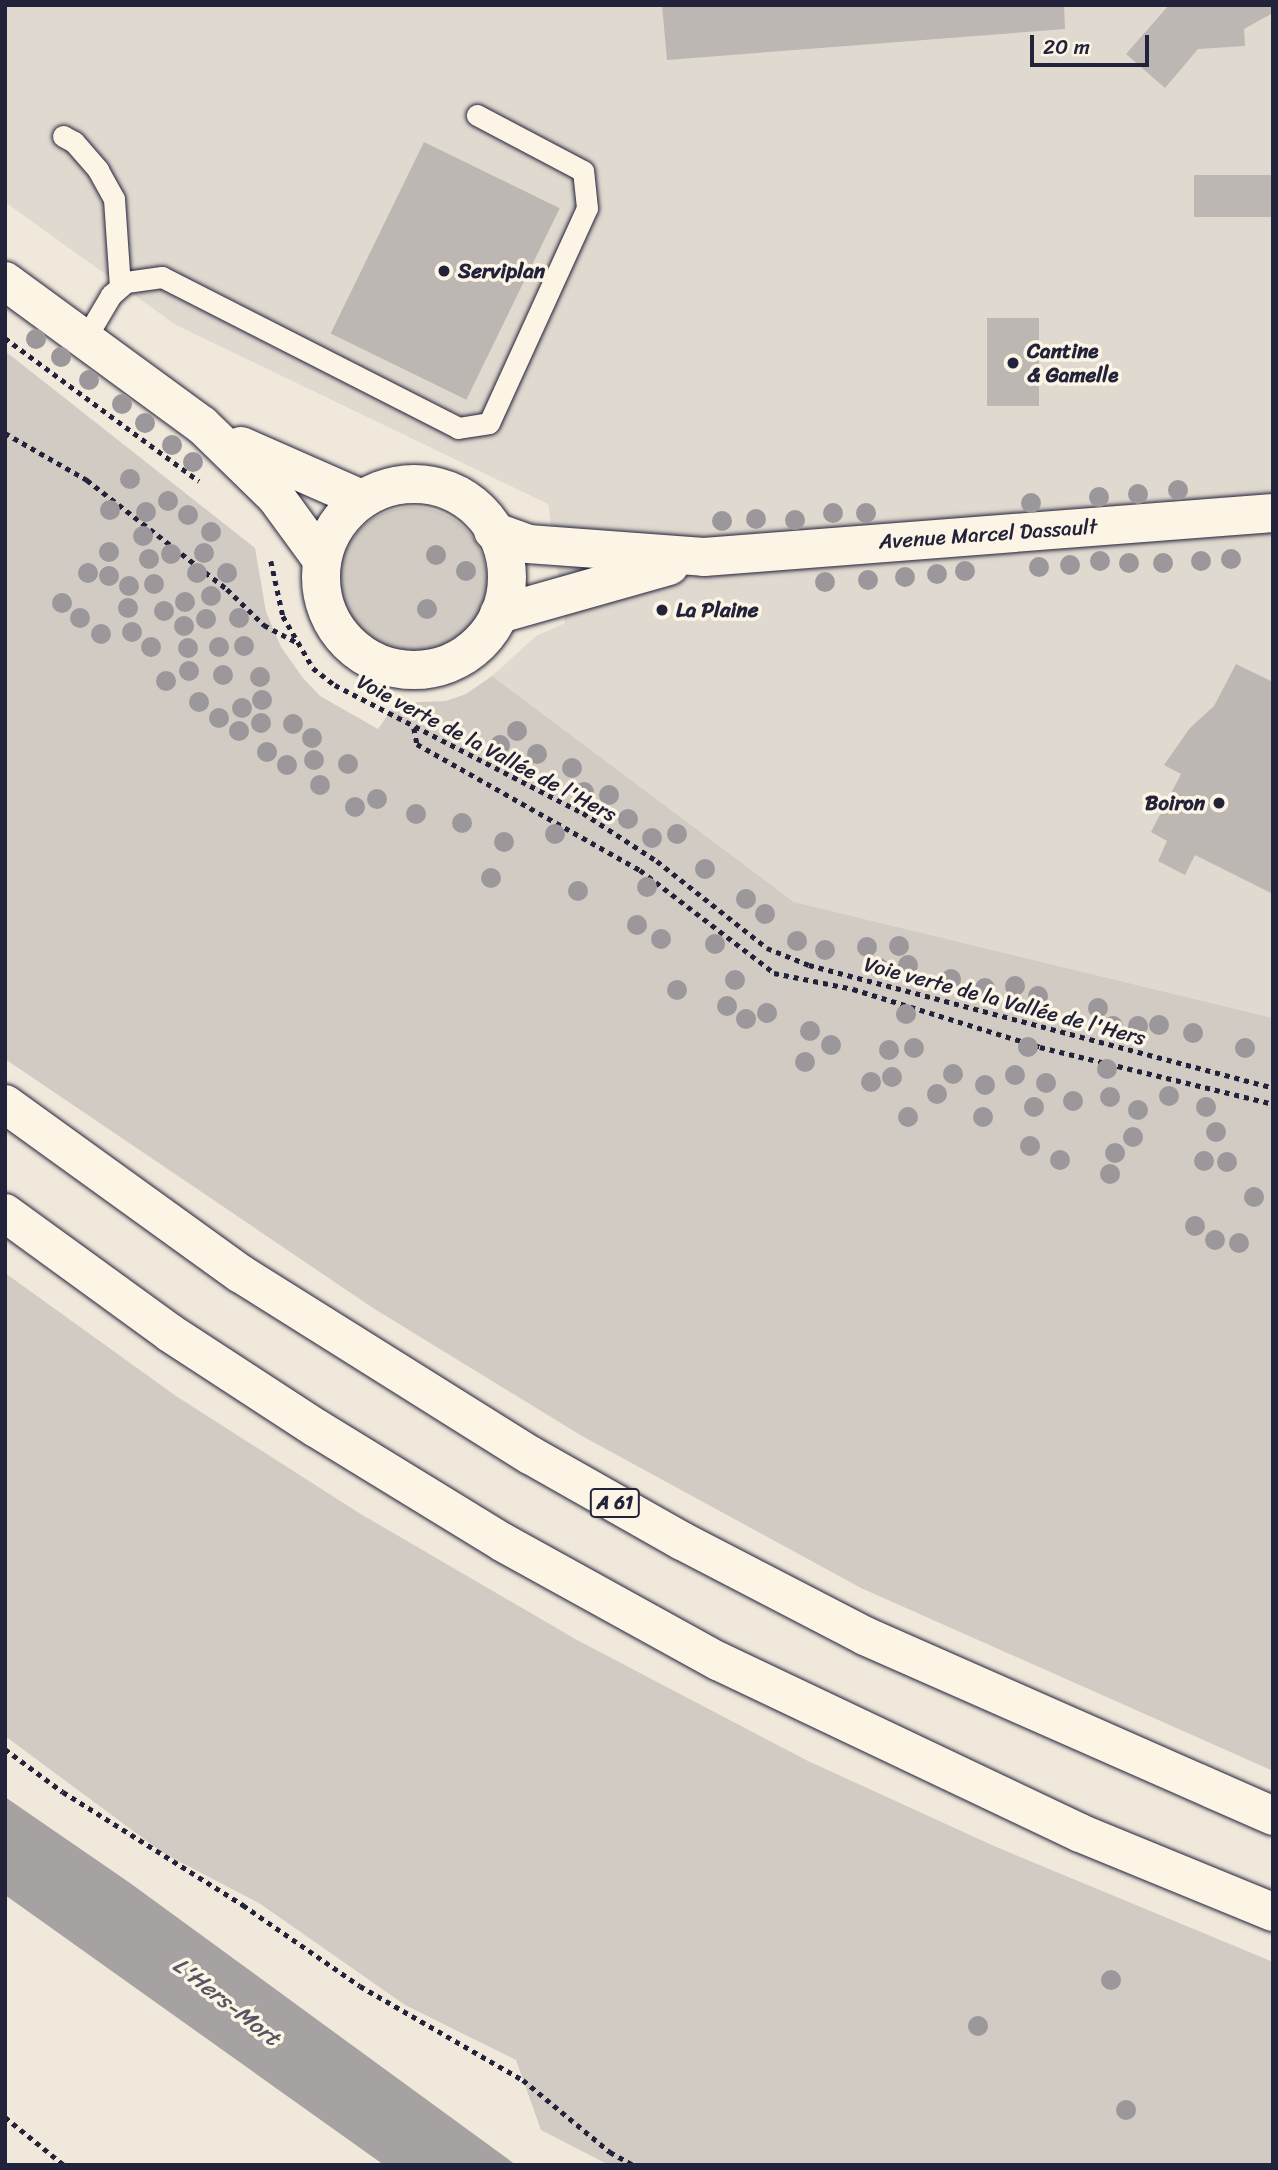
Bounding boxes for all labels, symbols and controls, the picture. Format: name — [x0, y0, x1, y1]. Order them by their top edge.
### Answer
scale bar — [1033, 21, 1152, 65]
text: 20 m — [1043, 28, 1090, 66]
place label: Serviplan — [458, 258, 545, 284]
marker: Serviplan — [436, 263, 452, 279]
place label: Cantine & Gamelle — [1027, 338, 1118, 388]
marker: Cantine & Gamelle — [1005, 355, 1021, 371]
street label: Avenue Marcel Dassault — [877, 514, 1099, 554]
place label: La Plaine — [676, 597, 758, 623]
marker: La Plaine — [654, 602, 670, 618]
street label: Voie verte de la Vallée de l'Hers — [353, 669, 621, 827]
place label: Boiron — [1145, 790, 1205, 816]
marker: Boiron — [1211, 795, 1227, 811]
street label: Voie verte de la Vallée de l'Hers — [861, 951, 1149, 1051]
road number: A 61 — [589, 1488, 641, 1518]
water label: L'Hers-Mort — [167, 1952, 285, 2052]

